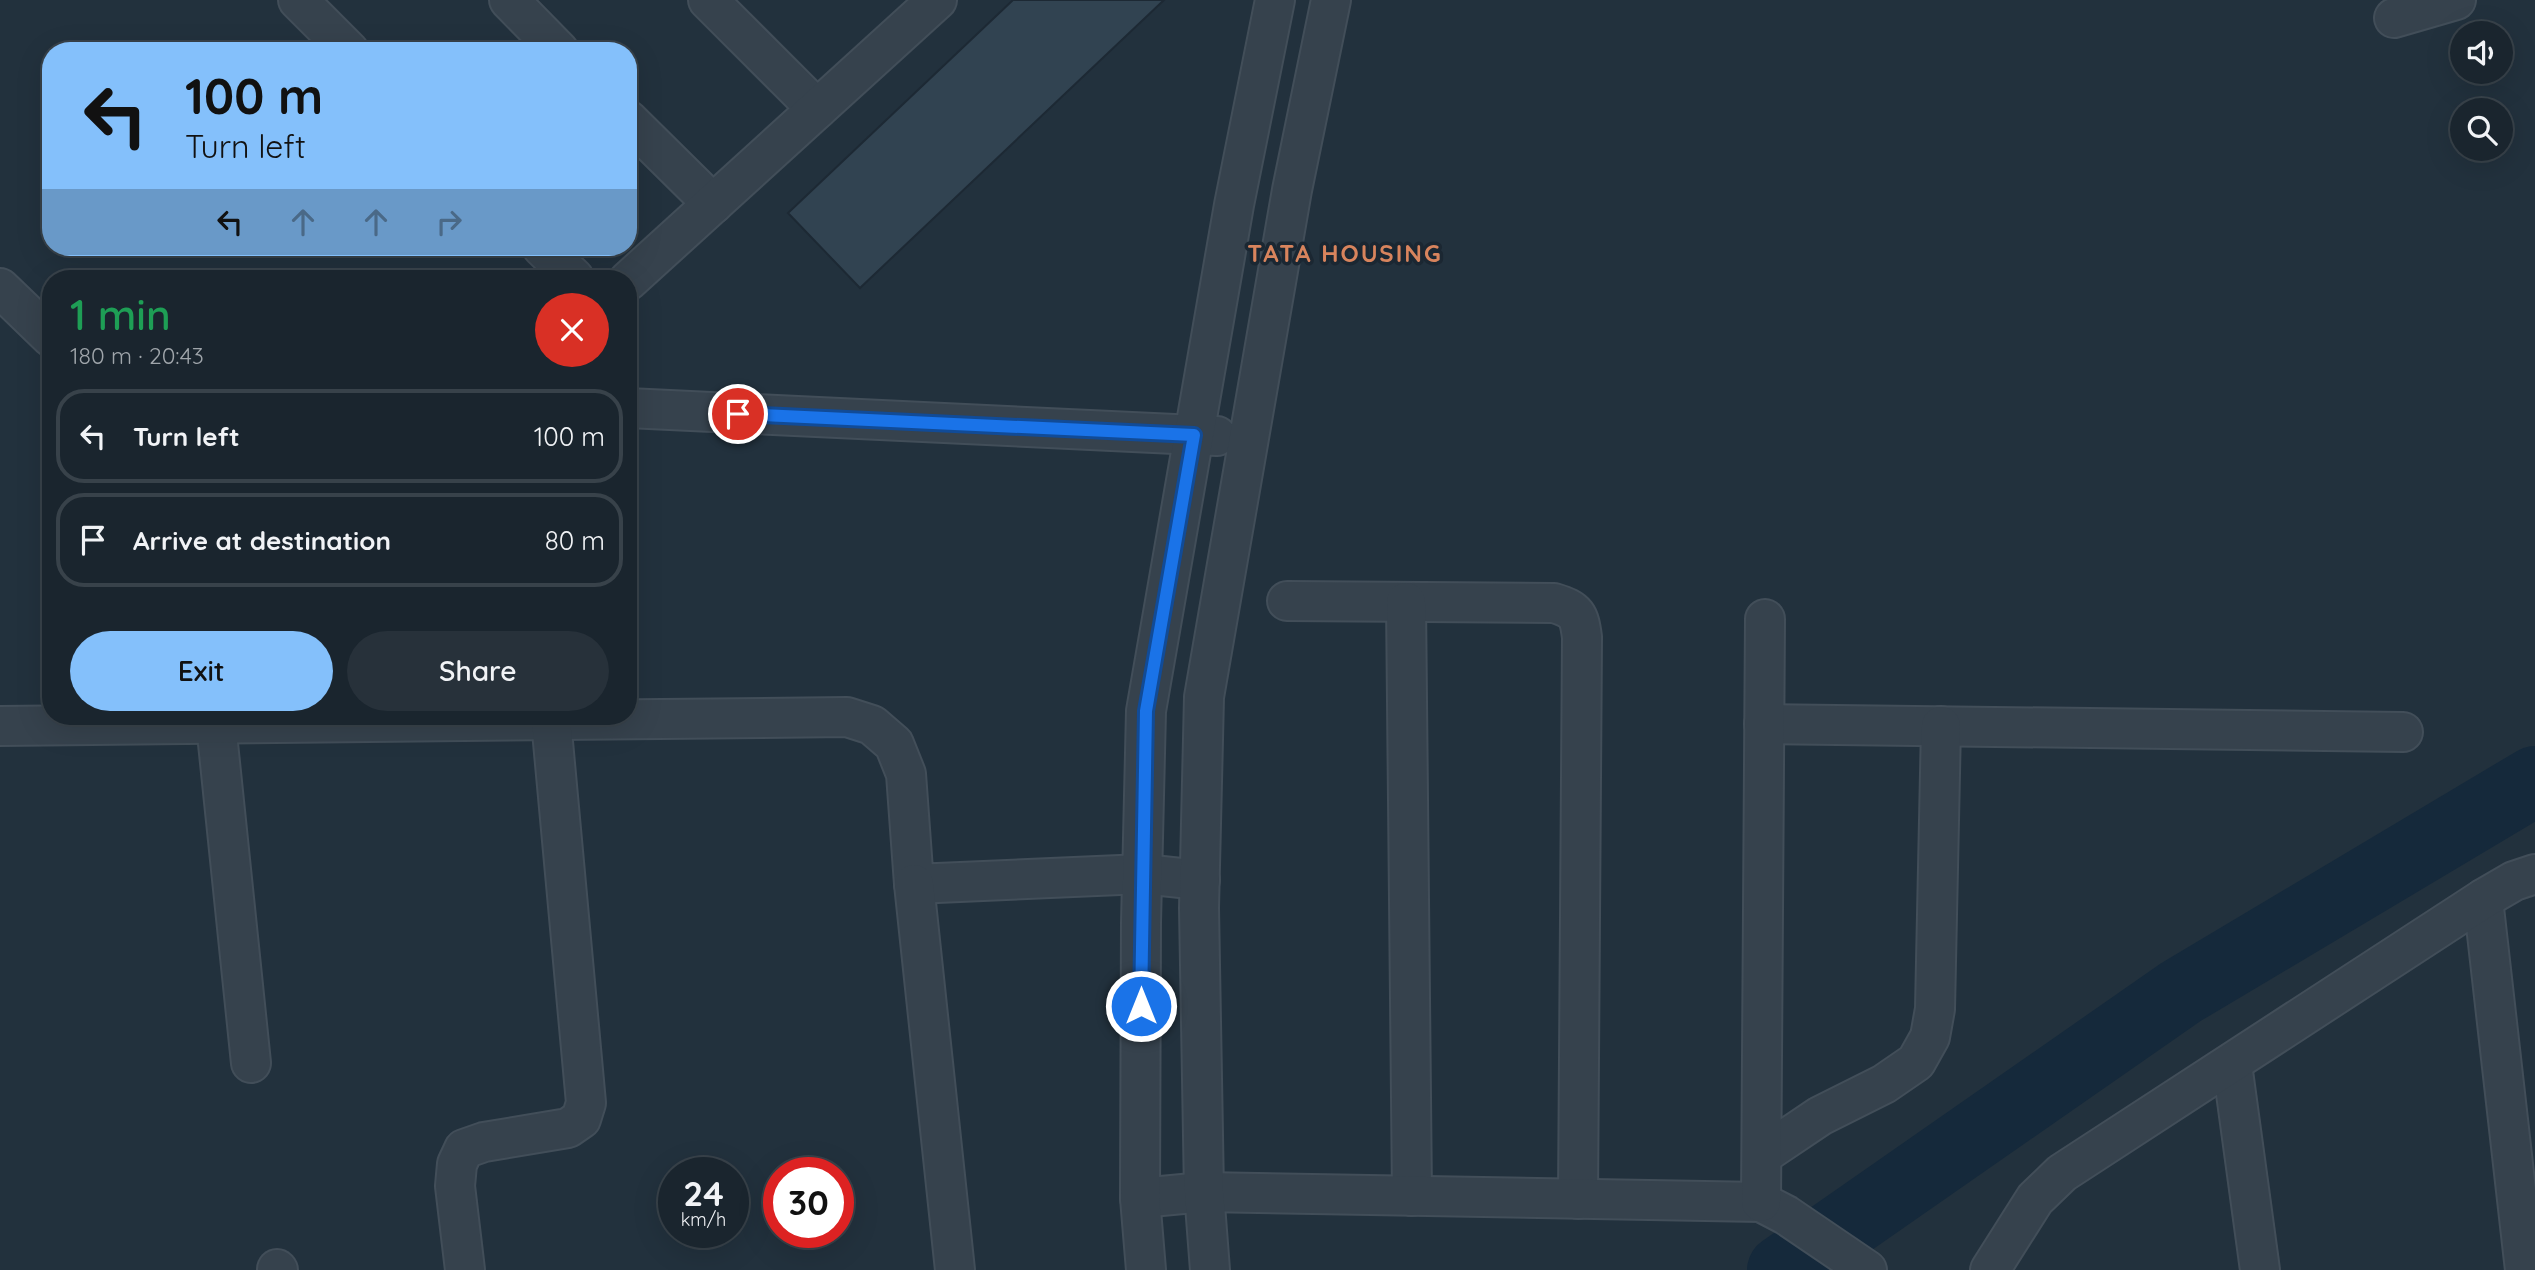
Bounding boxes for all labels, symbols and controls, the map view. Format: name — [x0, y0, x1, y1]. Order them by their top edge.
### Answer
map controls — [2450, 21, 2513, 161]
button: sound — [2450, 21, 2513, 84]
text: 100 m — [185, 65, 323, 126]
icon: left — [70, 70, 161, 161]
button: search — [2450, 98, 2513, 161]
text: Turn left — [185, 126, 306, 166]
icon: left — [211, 203, 249, 241]
icon: ahead — [284, 203, 322, 241]
icon: ahead — [357, 203, 395, 241]
icon: right — [430, 203, 468, 241]
district label: TATA HOUSING — [1247, 238, 1443, 268]
text: 1 min — [70, 288, 171, 341]
button: close — [535, 293, 609, 367]
text: 180 m · 20:43 — [70, 341, 204, 370]
pin — [708, 384, 768, 444]
icon: arrive — [719, 395, 757, 433]
icon: left — [74, 417, 112, 455]
text: Turn left — [133, 420, 240, 453]
text: 100 m — [534, 420, 605, 453]
icon: arrive — [74, 521, 112, 559]
text: Arrive at destination — [133, 524, 391, 557]
text: 80 m — [545, 524, 605, 557]
button: Exit — [70, 631, 333, 711]
button: Share — [347, 631, 609, 711]
position arrow — [1104, 969, 1178, 1043]
speed limit sign: 30 — [763, 1157, 854, 1248]
text: 24 — [683, 1171, 724, 1215]
text: km/h — [681, 1208, 726, 1231]

